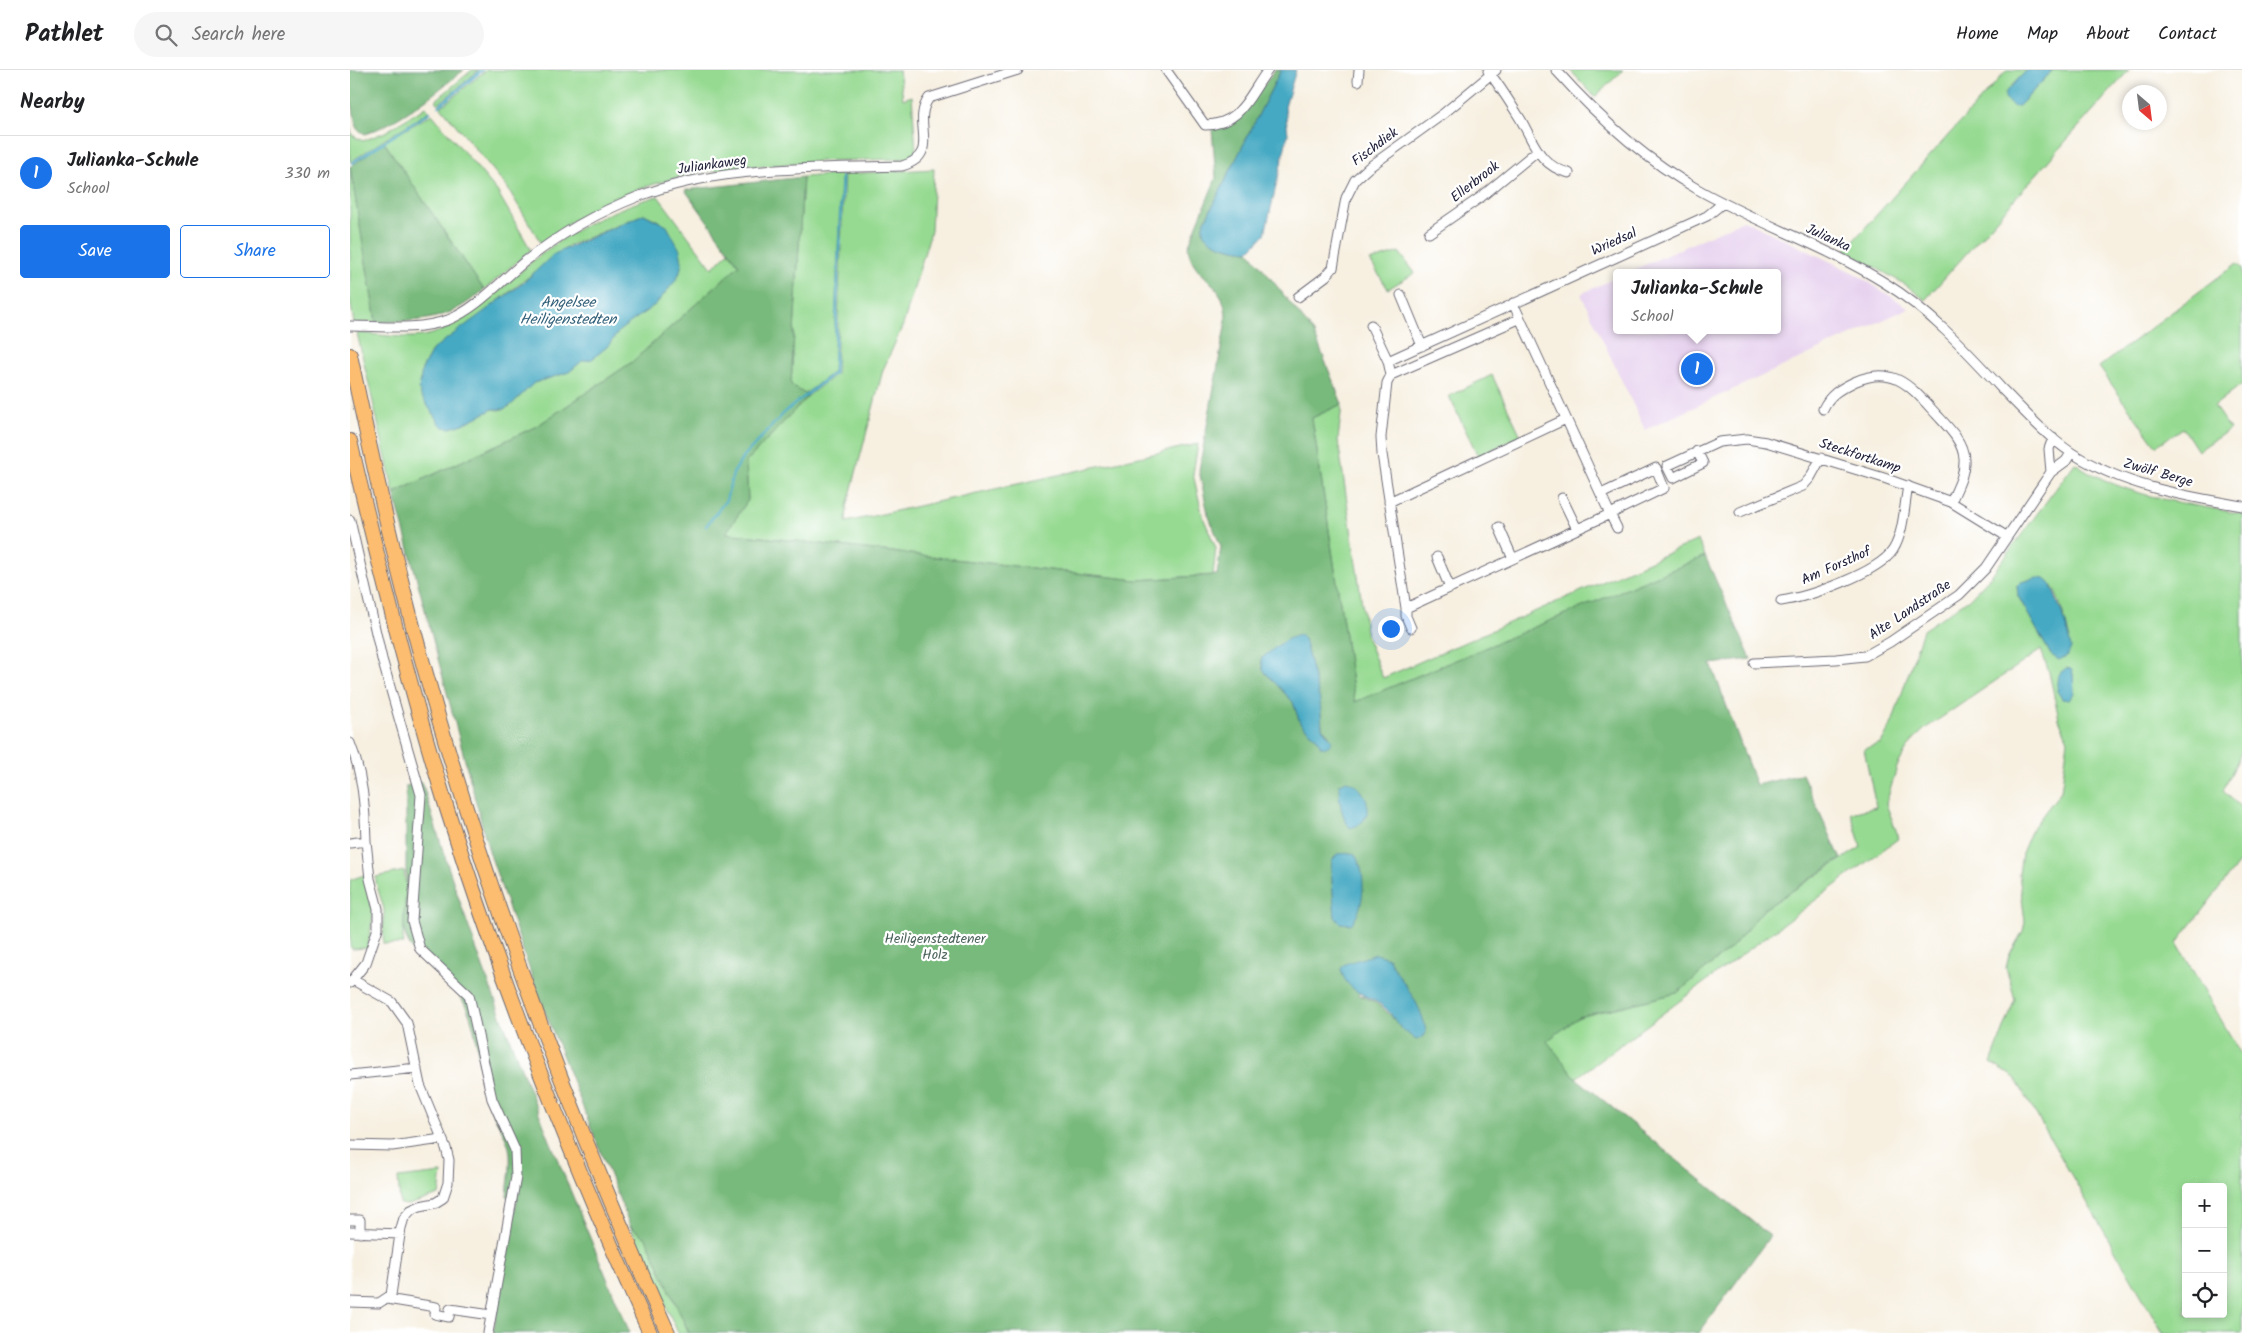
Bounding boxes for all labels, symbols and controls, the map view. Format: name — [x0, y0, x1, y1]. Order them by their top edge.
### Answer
search box — [134, 12, 484, 57]
text: Pathlet — [25, 15, 104, 54]
text: Search here — [192, 20, 285, 50]
text: Home — [1956, 20, 1999, 49]
text: Map — [2027, 20, 2058, 49]
text: About — [2086, 20, 2130, 49]
text: Contact — [2158, 20, 2217, 49]
icon: search — [152, 21, 180, 49]
north arrow — [2122, 85, 2167, 130]
text: Nearby — [20, 86, 85, 119]
street label: Fischdiek — [1347, 122, 1403, 172]
text: Julianka-Schule — [67, 146, 199, 176]
street label: Juliankaweg — [676, 149, 748, 181]
street label: Ellerbrook — [1446, 155, 1505, 208]
text: 1 — [34, 161, 38, 186]
text: 330 m — [285, 161, 330, 186]
text: School — [67, 176, 110, 201]
street label: Julianka — [1802, 218, 1854, 258]
street label: Wriedsal — [1588, 222, 1641, 262]
button: Save — [20, 225, 170, 278]
button: Share — [180, 225, 330, 278]
popup — [1613, 269, 1781, 334]
text: Julianka-Schule — [1631, 274, 1763, 304]
water label: Angelsee Heiligenstedten — [520, 291, 617, 332]
text: School — [1631, 304, 1674, 329]
pin: 1 — [1681, 350, 1713, 388]
street label: Steckfortkamp — [1816, 432, 1904, 480]
street label: Zwölf Berge — [2121, 453, 2196, 494]
street label: Am Forsthof — [1798, 540, 1876, 591]
street label: Alte Landstraße — [1864, 574, 1956, 646]
your location — [1378, 616, 1404, 642]
park label: Heiligenstedtener Holz — [885, 928, 987, 966]
map controls — [2182, 1183, 2227, 1318]
button: + — [2182, 1183, 2227, 1228]
button: − — [2182, 1228, 2227, 1273]
button: locate — [2182, 1273, 2227, 1318]

